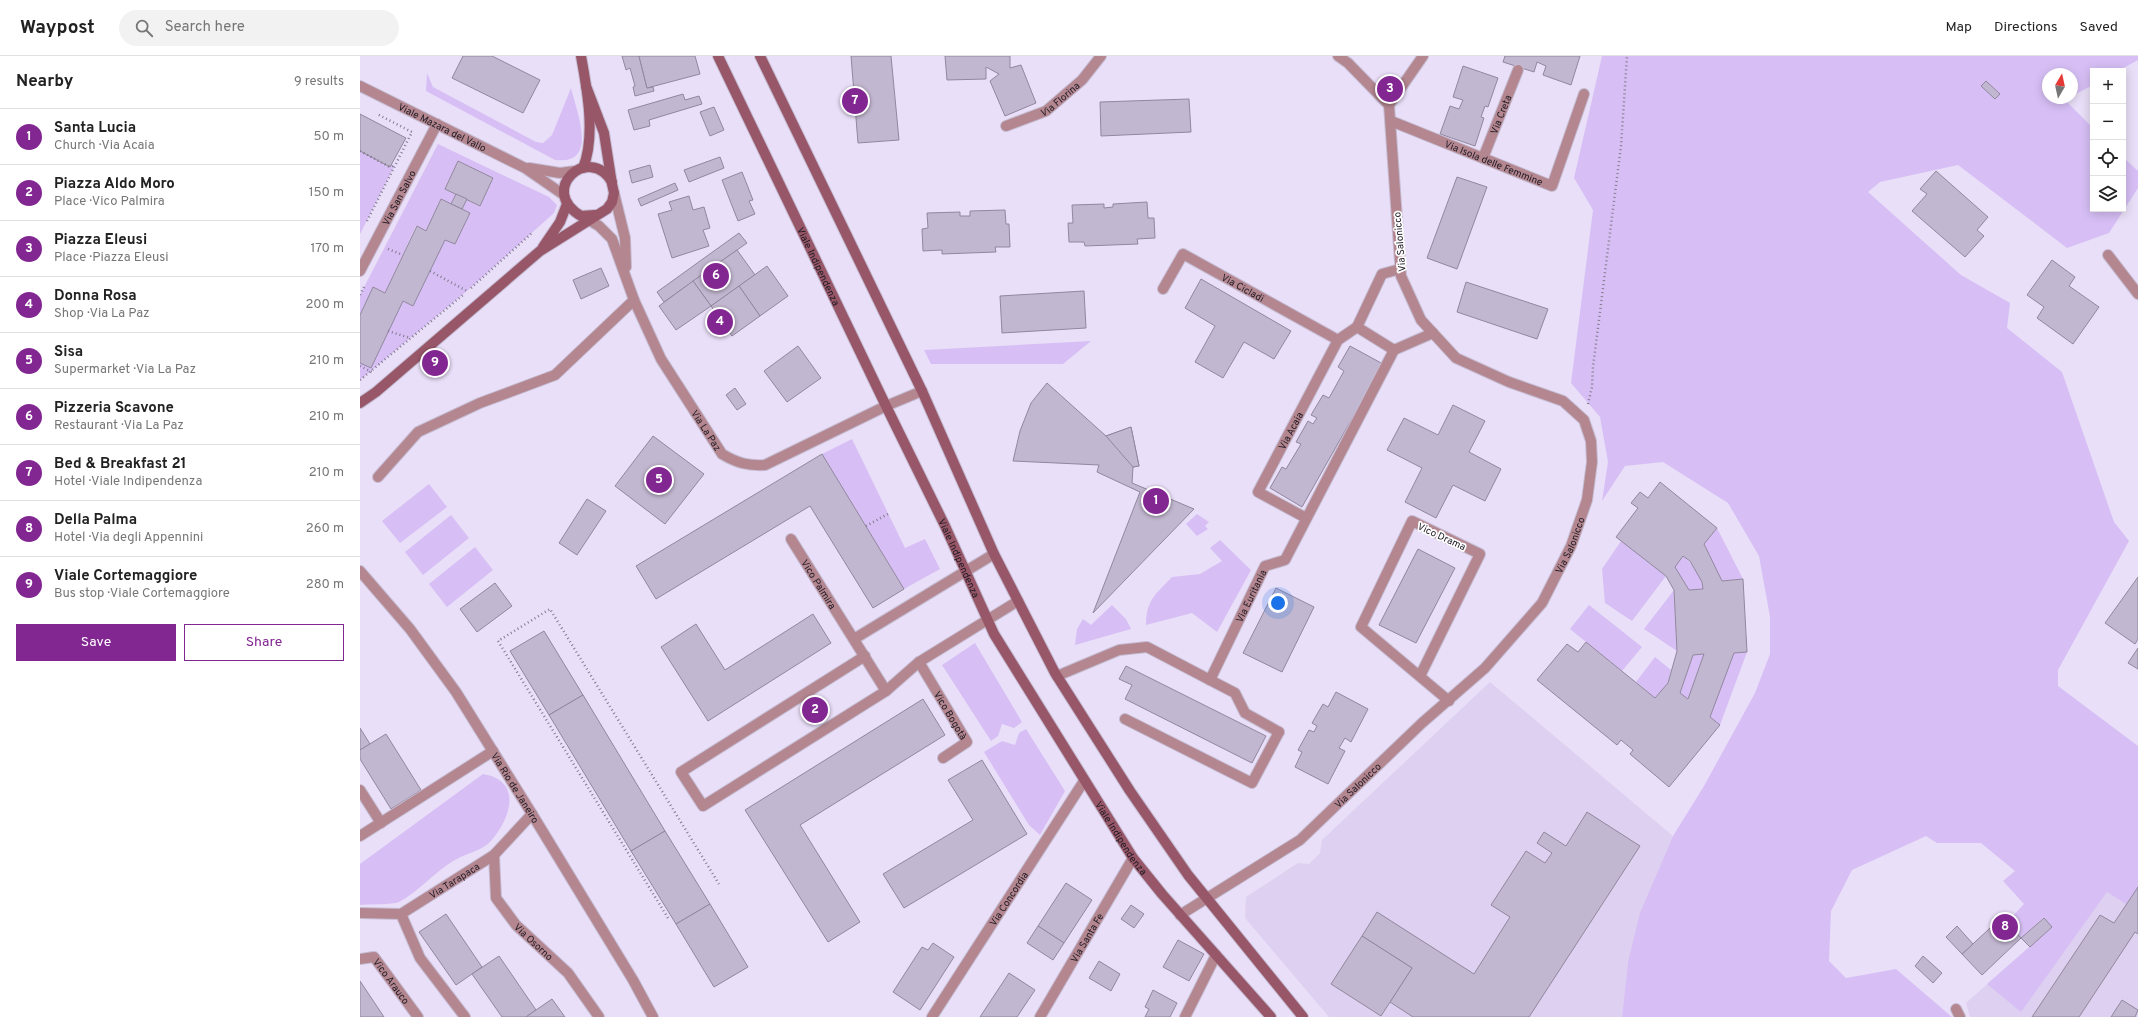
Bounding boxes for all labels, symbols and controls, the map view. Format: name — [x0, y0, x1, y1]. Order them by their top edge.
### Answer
search box — [119, 10, 399, 46]
text: Waypost — [20, 16, 95, 40]
icon: search — [133, 17, 155, 39]
text: Search here — [165, 18, 245, 37]
text: Map — [1946, 19, 1972, 36]
text: Directions — [1994, 19, 2058, 36]
text: Saved — [2080, 19, 2118, 36]
north arrow — [2042, 68, 2078, 104]
map controls — [2090, 68, 2126, 212]
button: + — [2090, 68, 2126, 104]
text: Nearby — [16, 71, 73, 93]
text: 9 results — [294, 74, 344, 90]
pin: 3 — [1377, 74, 1403, 104]
street label: Via Florina — [1039, 80, 1083, 120]
pin: 7 — [842, 86, 868, 116]
street label: Via Creta — [1488, 93, 1515, 136]
street label: Viale Mazara del Vallo — [395, 101, 488, 156]
button: − — [2090, 104, 2126, 140]
text: Santa Lucia — [54, 119, 136, 138]
text: 1 — [26, 129, 32, 145]
text: 50 m — [314, 129, 344, 145]
text: Church · Via Acaia — [54, 138, 154, 154]
street label: Via Isola delle Femmine — [1442, 138, 1544, 190]
button: locate — [2090, 140, 2126, 176]
street label: Via San Salvo — [380, 168, 420, 228]
text: Piazza Aldo Moro — [54, 175, 175, 194]
button: layers — [2090, 176, 2126, 212]
text: 2 — [25, 185, 33, 201]
text: 150 m — [309, 185, 344, 201]
text: Place · Vico Palmira — [54, 194, 165, 210]
street label: Via Salonicco — [1391, 211, 1410, 272]
street label: Viale Indipendenza — [793, 225, 842, 308]
text: Piazza Eleusi — [54, 231, 147, 250]
text: 3 — [25, 241, 33, 257]
text: 170 m — [310, 241, 344, 257]
text: Place · Piazza Eleusi — [54, 250, 169, 266]
pin: 6 — [703, 261, 729, 291]
street label: Via Cicladi — [1219, 272, 1266, 306]
text: Donna Rosa — [54, 287, 137, 306]
text: 4 — [25, 297, 33, 313]
text: 200 m — [305, 297, 344, 313]
text: Shop · Via La Paz — [54, 306, 150, 322]
pin: 4 — [707, 307, 733, 337]
text: Sisa — [54, 343, 83, 362]
pin: 9 — [422, 348, 448, 378]
text: 5 — [25, 353, 33, 369]
text: 210 m — [309, 353, 344, 369]
text: Supermarket · Via La Paz — [54, 362, 196, 378]
text: Pizzeria Scavone — [54, 399, 174, 418]
street label: Via La Paz — [687, 408, 723, 454]
text: 6 — [25, 409, 33, 425]
text: 210 m — [309, 409, 344, 425]
street label: Via Acaia — [1276, 410, 1307, 452]
text: Restaurant · Via La Paz — [54, 418, 184, 434]
text: Bed & Breakfast 21 — [54, 455, 187, 474]
text: 7 — [26, 465, 32, 481]
text: 210 m — [309, 465, 344, 481]
pin: 5 — [646, 465, 672, 495]
text: Hotel · Viale Indipendenza — [54, 474, 202, 490]
pin: 1 — [1143, 486, 1169, 516]
text: Della Palma — [54, 511, 137, 530]
street label: Via Salonicco — [1553, 515, 1589, 576]
street label: Viale Indipendenza — [934, 517, 982, 600]
text: 8 — [25, 521, 33, 537]
text: 260 m — [306, 521, 344, 537]
street label: Vico Drama — [1415, 521, 1468, 554]
text: Hotel · Via degli Appennini — [54, 530, 203, 546]
street label: Vico Palmira — [797, 557, 838, 612]
text: Viale Cortemaggiore — [54, 567, 197, 586]
street label: Via Euritania — [1234, 568, 1270, 625]
text: 9 — [25, 577, 33, 593]
text: 280 m — [306, 577, 344, 593]
text: Bus stop · Viale Cortemaggiore — [54, 586, 230, 602]
your location — [1268, 593, 1288, 613]
button: Save — [16, 624, 176, 661]
button: Share — [184, 624, 344, 661]
street label: Vico Bogotà — [930, 689, 969, 743]
pin: 2 — [802, 695, 828, 725]
street label: Via Rio de Janeiro — [487, 750, 541, 826]
street label: Via Salonicco — [1332, 760, 1385, 812]
street label: Viale Indipendenza — [1091, 799, 1149, 878]
street label: Via Tarapaca — [427, 861, 483, 902]
street label: Via Concordia — [987, 870, 1032, 929]
street label: Via Santa Fe — [1068, 911, 1107, 965]
pin: 8 — [1992, 912, 2018, 942]
street label: Via Osorno — [510, 921, 556, 964]
street label: Vico Arauco — [369, 956, 412, 1008]

